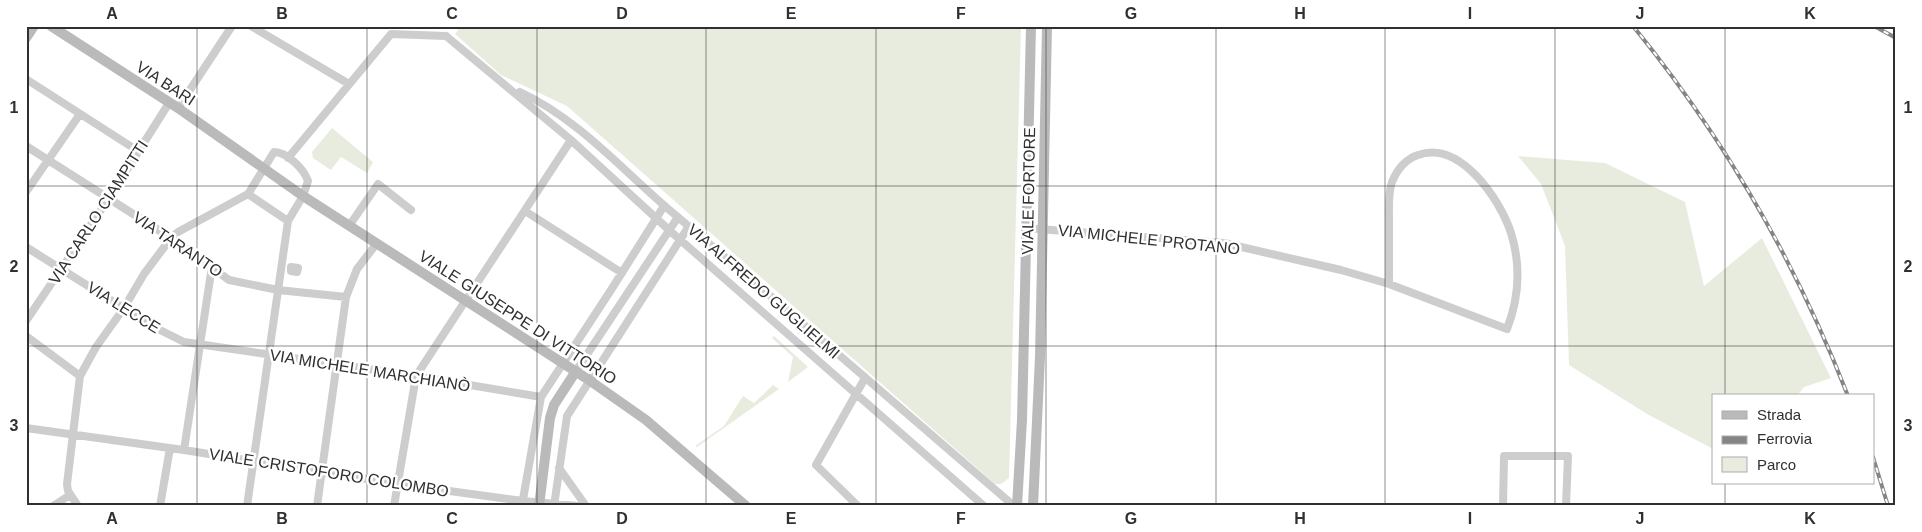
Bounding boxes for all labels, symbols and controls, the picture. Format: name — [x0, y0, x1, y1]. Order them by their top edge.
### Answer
text: A — [106, 5, 118, 22]
text: B — [276, 5, 288, 22]
text: C — [446, 5, 458, 22]
text: D — [616, 5, 628, 22]
text: E — [786, 5, 797, 22]
text: F — [956, 5, 966, 22]
text: G — [1125, 5, 1137, 22]
text: H — [1294, 5, 1306, 22]
text: I — [1468, 5, 1472, 22]
text: J — [1636, 5, 1644, 22]
text: K — [1804, 5, 1816, 22]
street label: VIA BARI — [133, 58, 198, 109]
text: 1 — [10, 99, 19, 116]
text: 1 — [1904, 99, 1913, 116]
street label: VIALE FORTORE — [1019, 127, 1038, 255]
street label: VIA CARLO CIAMPITTI — [46, 137, 151, 287]
street label: VIA TARANTO — [130, 208, 226, 281]
street label: VIA ALFREDO GUGLIELMI — [684, 221, 843, 362]
street label: VIA MICHELE PROTANO — [1057, 221, 1241, 258]
street label: VIALE GIUSEPPE DI VITTORIO — [416, 247, 620, 388]
text: 2 — [10, 258, 19, 275]
text: 2 — [1904, 258, 1913, 275]
street label: VIA LECCE — [84, 278, 163, 337]
street label: VIA MICHELE MARCHIANÒ — [268, 345, 472, 395]
legend — [1712, 394, 1874, 484]
text: Strada — [1757, 406, 1802, 423]
text: 3 — [10, 417, 19, 434]
text: 3 — [1904, 417, 1913, 434]
text: Ferrovia — [1757, 430, 1813, 447]
street label: VIALE CRISTOFORO COLOMBO — [208, 445, 450, 500]
text: Parco — [1757, 456, 1796, 473]
text: A — [106, 510, 118, 527]
text: B — [276, 510, 288, 527]
text: C — [446, 510, 458, 527]
text: D — [616, 510, 628, 527]
text: E — [786, 510, 797, 527]
text: F — [956, 510, 966, 527]
text: G — [1125, 510, 1137, 527]
text: H — [1294, 510, 1306, 527]
text: I — [1468, 510, 1472, 527]
text: J — [1636, 510, 1644, 527]
text: K — [1804, 510, 1816, 527]

